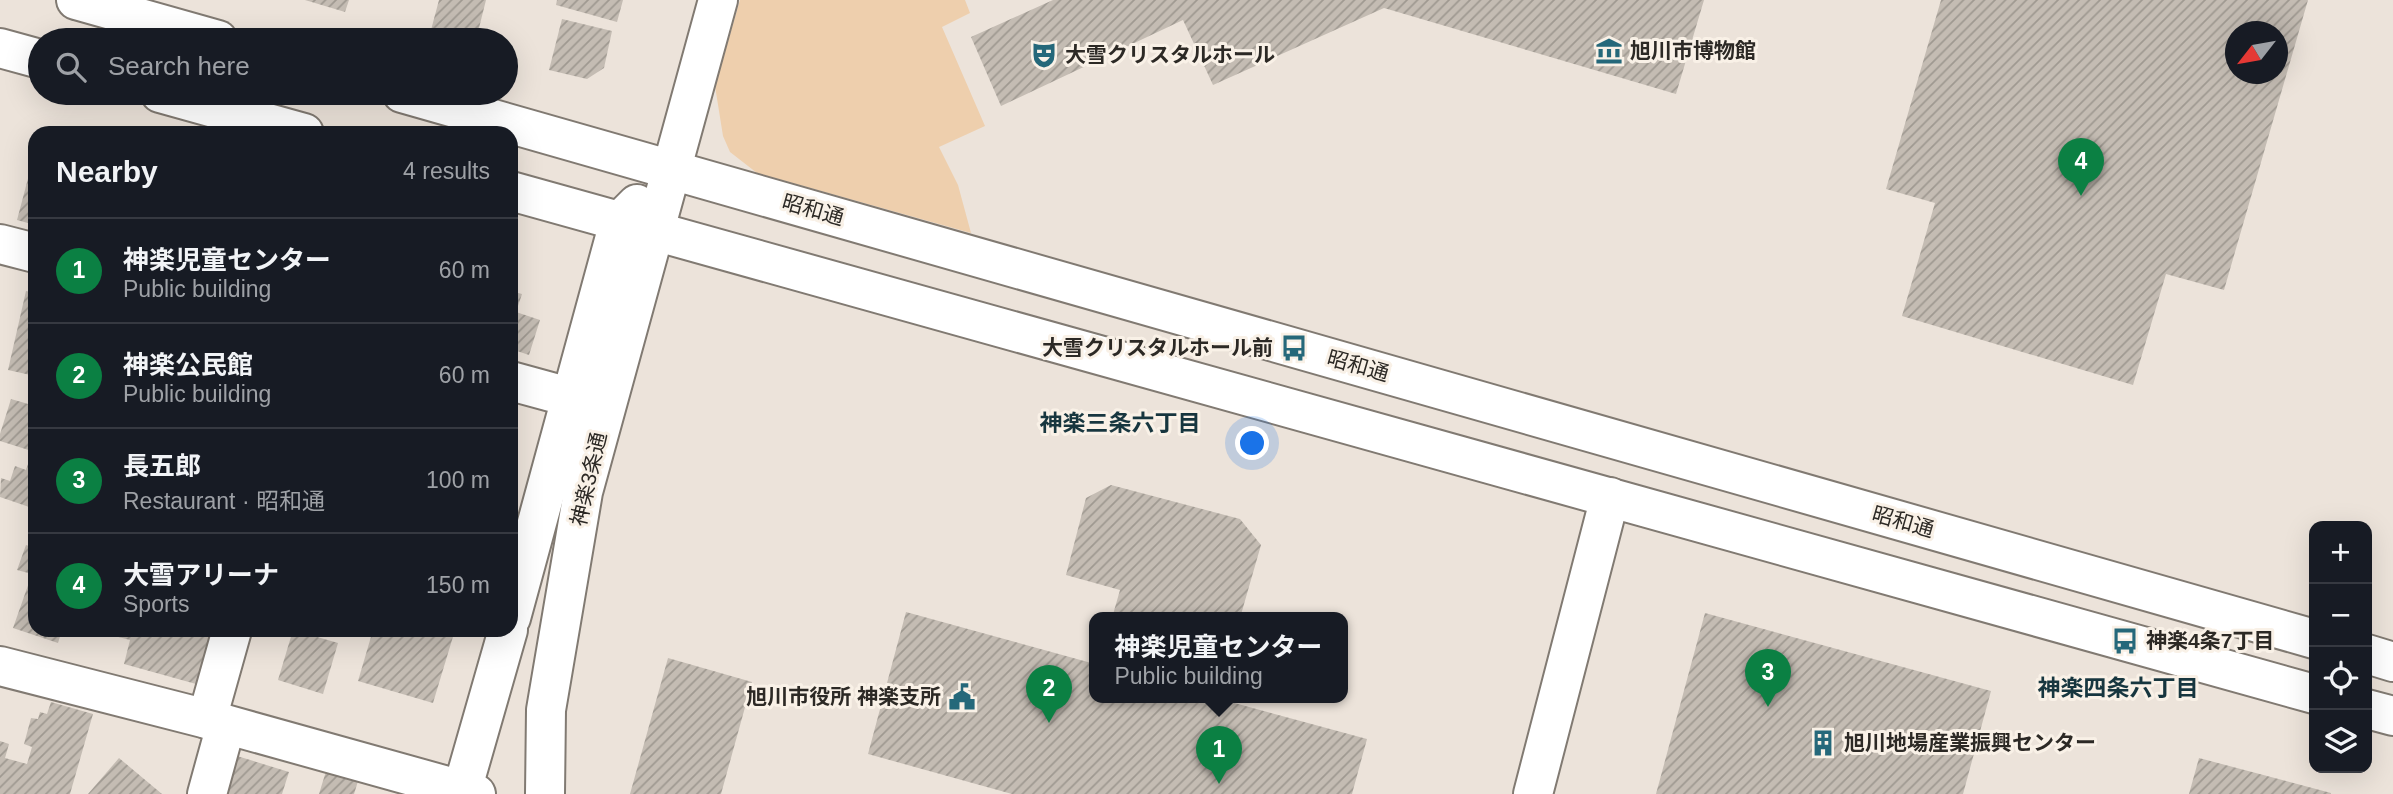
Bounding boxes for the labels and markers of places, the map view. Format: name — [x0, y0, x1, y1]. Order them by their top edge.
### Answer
museum icon: 旭川市博物館 — [1594, 36, 1624, 66]
place label: 旭川市博物館 — [1630, 39, 1756, 62]
theatre icon: 大雪クリスタルホール — [1029, 40, 1059, 70]
place label: 大雪クリスタルホール — [1065, 43, 1275, 66]
pin: 4 — [2058, 138, 2104, 196]
bus stop icon: 大雪クリスタルホール前 — [1279, 333, 1309, 363]
place label: 大雪クリスタルホール前 — [1042, 336, 1273, 359]
bus stop icon: 神楽4条7丁目 — [2110, 626, 2140, 656]
place label: 神楽4条7丁目 — [2146, 629, 2274, 652]
pin: 3 — [1745, 649, 1791, 707]
pin: 2 — [1026, 665, 1072, 723]
public building icon: 旭川市役所 神楽支所 — [947, 682, 977, 712]
place label: 旭川市役所 神楽支所 — [746, 685, 941, 708]
pin: 1 — [1196, 726, 1242, 784]
building icon: 旭川地場産業振興センター — [1808, 728, 1838, 758]
place label: 旭川地場産業振興センター — [1844, 731, 2096, 754]

